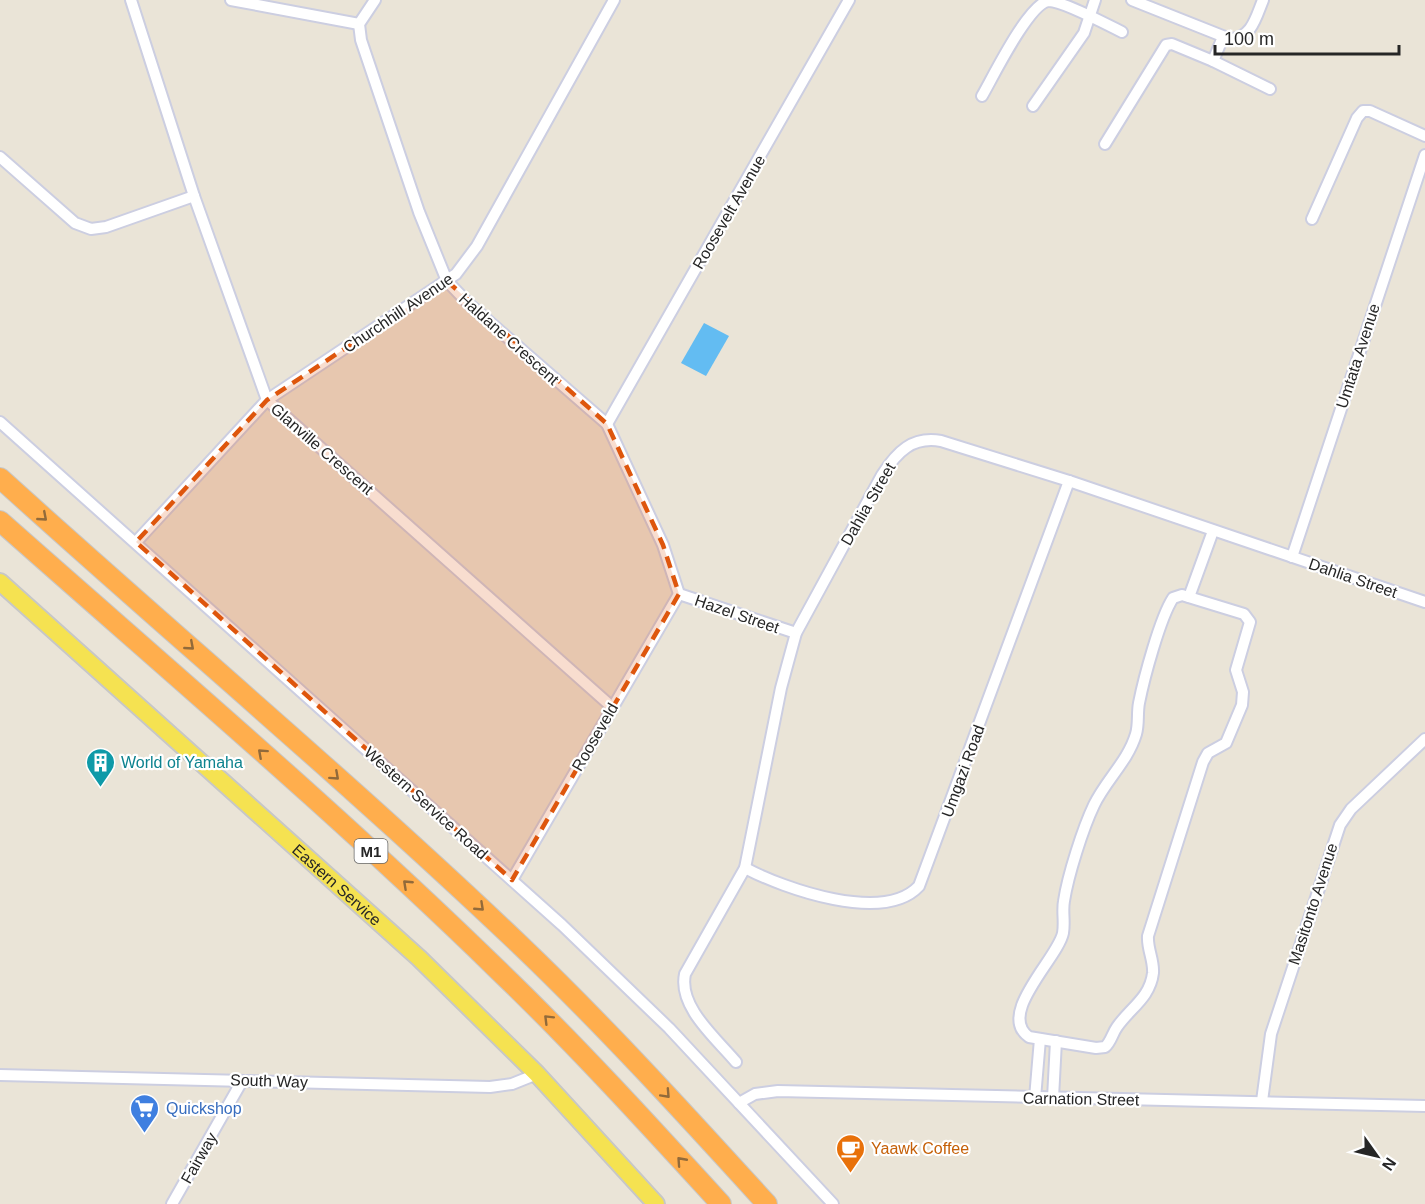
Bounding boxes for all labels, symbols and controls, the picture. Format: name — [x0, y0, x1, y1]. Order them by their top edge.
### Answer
scale bar — [1215, 18, 1400, 56]
text: 100 m — [1224, 29, 1274, 49]
street label: Roosevelt Avenue — [689, 152, 769, 272]
street label: Churchhill Avenue — [340, 270, 456, 356]
street label: Haldane Crescent — [456, 290, 563, 389]
street label: Umtata Avenue — [1333, 301, 1383, 411]
street label: Glanville Crescent — [267, 400, 377, 498]
street label: Dahlia Street — [838, 459, 899, 548]
one-way arrow — [37, 510, 47, 521]
street label: Dahlia Street — [1307, 555, 1400, 601]
street label: Hazel Street — [693, 592, 782, 637]
one-way arrow — [183, 639, 194, 650]
street label: Rooseveld — [569, 700, 621, 774]
street label: Umgazi Road — [938, 723, 988, 819]
street label: Western Service Road — [361, 743, 491, 863]
building icon: World of Yamaha — [84, 746, 116, 788]
one-way arrow — [258, 749, 269, 760]
place label: World of Yamaha — [121, 754, 243, 771]
one-way arrow — [329, 769, 339, 780]
road number: M1 — [354, 839, 388, 863]
street label: Eastern Service — [289, 840, 385, 929]
street label: Masitonto Avenue — [1285, 841, 1341, 967]
one-way arrow — [403, 880, 414, 891]
one-way arrow — [472, 900, 483, 911]
one-way arrow — [544, 1015, 555, 1026]
street label: South Way — [230, 1071, 308, 1091]
one-way arrow — [659, 1088, 670, 1098]
street label: Carnation Street — [1023, 1089, 1140, 1109]
supermarket icon: Quickshop — [129, 1092, 161, 1134]
place label: Quickshop — [166, 1100, 242, 1117]
north arrow — [1347, 1126, 1407, 1186]
street label: Fairway — [178, 1129, 220, 1187]
cafe icon: Yaawk Coffee — [834, 1132, 866, 1174]
place label: Yaawk Coffee — [871, 1140, 969, 1157]
text: N — [1379, 1155, 1399, 1174]
one-way arrow — [677, 1157, 688, 1168]

